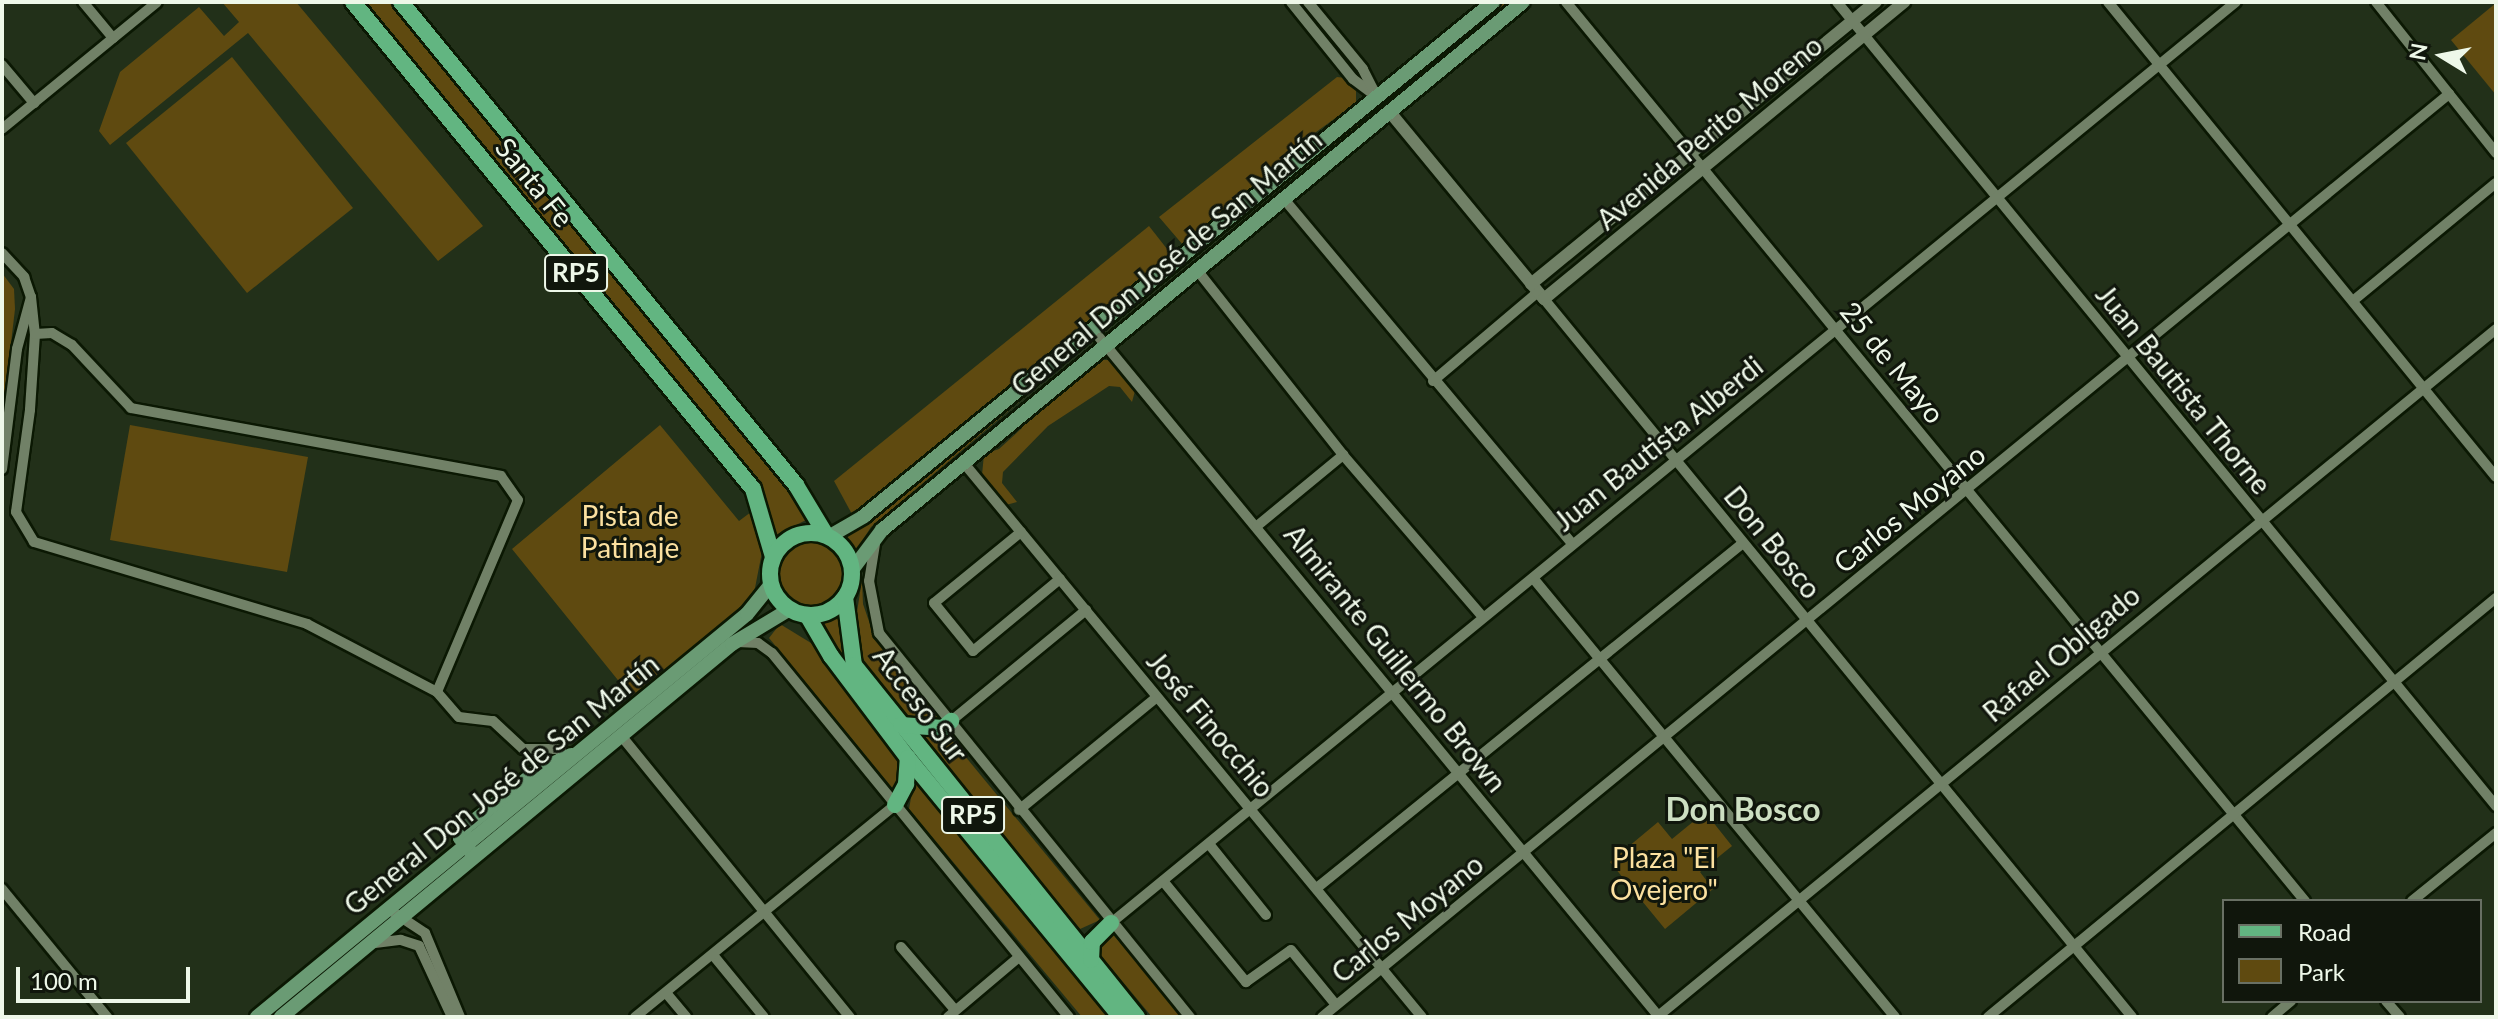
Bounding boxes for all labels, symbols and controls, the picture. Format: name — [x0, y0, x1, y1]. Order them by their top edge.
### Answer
north arrow — [2402, 16, 2482, 96]
street label: Avenida Perito Moreno — [1589, 28, 1829, 236]
text: N — [2403, 41, 2433, 62]
street label: General Don José de San Martín — [1004, 122, 1328, 402]
street label: Santa Fe — [489, 131, 581, 233]
road number: RP5 — [544, 251, 608, 295]
street label: Juan Bautista Thorne — [2089, 277, 2279, 501]
street label: 25 de Mayo — [1834, 295, 1952, 429]
street label: Juan Bautista Alberdi — [1547, 348, 1769, 538]
street label: Carlos Moyano — [1826, 437, 1992, 579]
street label: Don Bosco — [1718, 479, 1828, 605]
park label: Pista de Patinaje — [581, 498, 679, 564]
street label: Almirante Guillermo Brown — [1278, 518, 1514, 798]
street label: Rafael Obligado — [1976, 578, 2146, 728]
street label: Acceso Sur — [867, 640, 975, 768]
street label: José Finocchio — [1140, 644, 1282, 804]
street label: General Don José de San Martín — [337, 646, 665, 922]
district label: Don Bosco — [1665, 790, 1821, 828]
road number: RP5 — [941, 793, 1005, 837]
park label: Plaza "El Ovejero" — [1610, 840, 1718, 906]
street label: Carlos Moyano — [1324, 847, 1490, 989]
legend — [2222, 899, 2482, 1003]
text: Road — [2298, 917, 2351, 946]
scale bar — [20, 951, 194, 1001]
text: Park — [2298, 957, 2345, 986]
text: 100 m — [30, 966, 98, 995]

